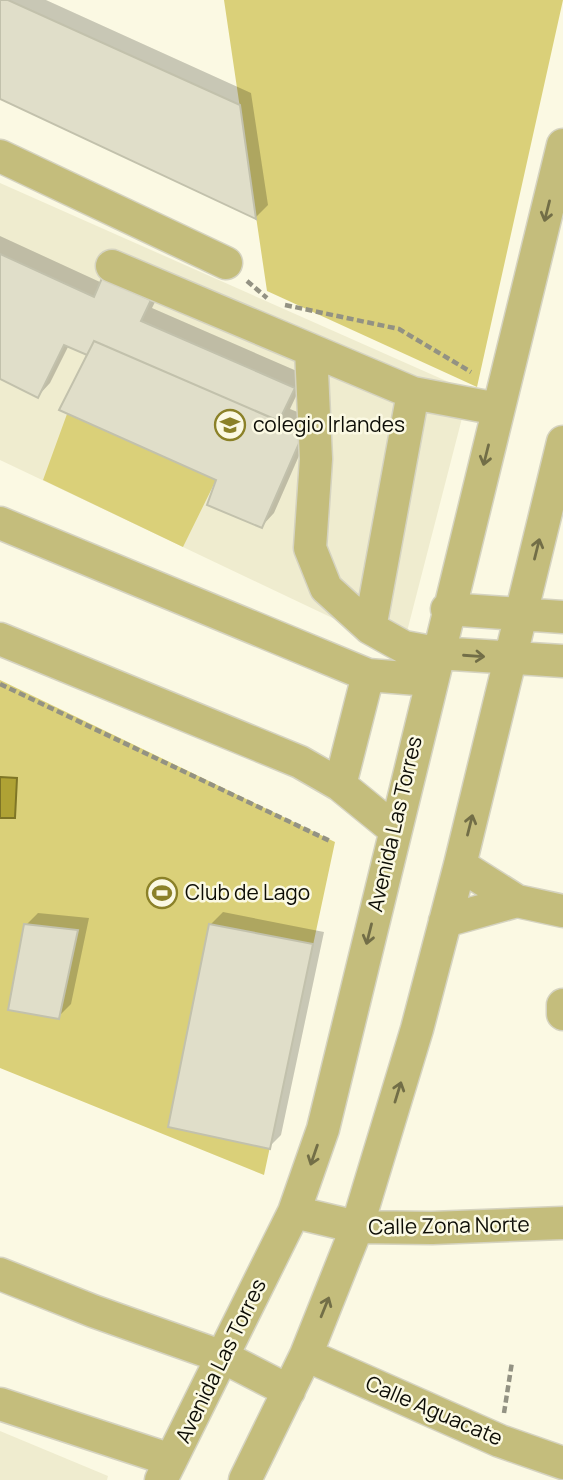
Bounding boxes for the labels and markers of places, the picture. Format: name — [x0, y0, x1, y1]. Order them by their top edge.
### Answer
school or university icon: colegio Irlandes — [213, 408, 247, 442]
place label: colegio Irlandes — [253, 410, 405, 438]
sports icon: Club de Lago — [145, 876, 179, 910]
place label: Club de Lago — [185, 878, 310, 906]

